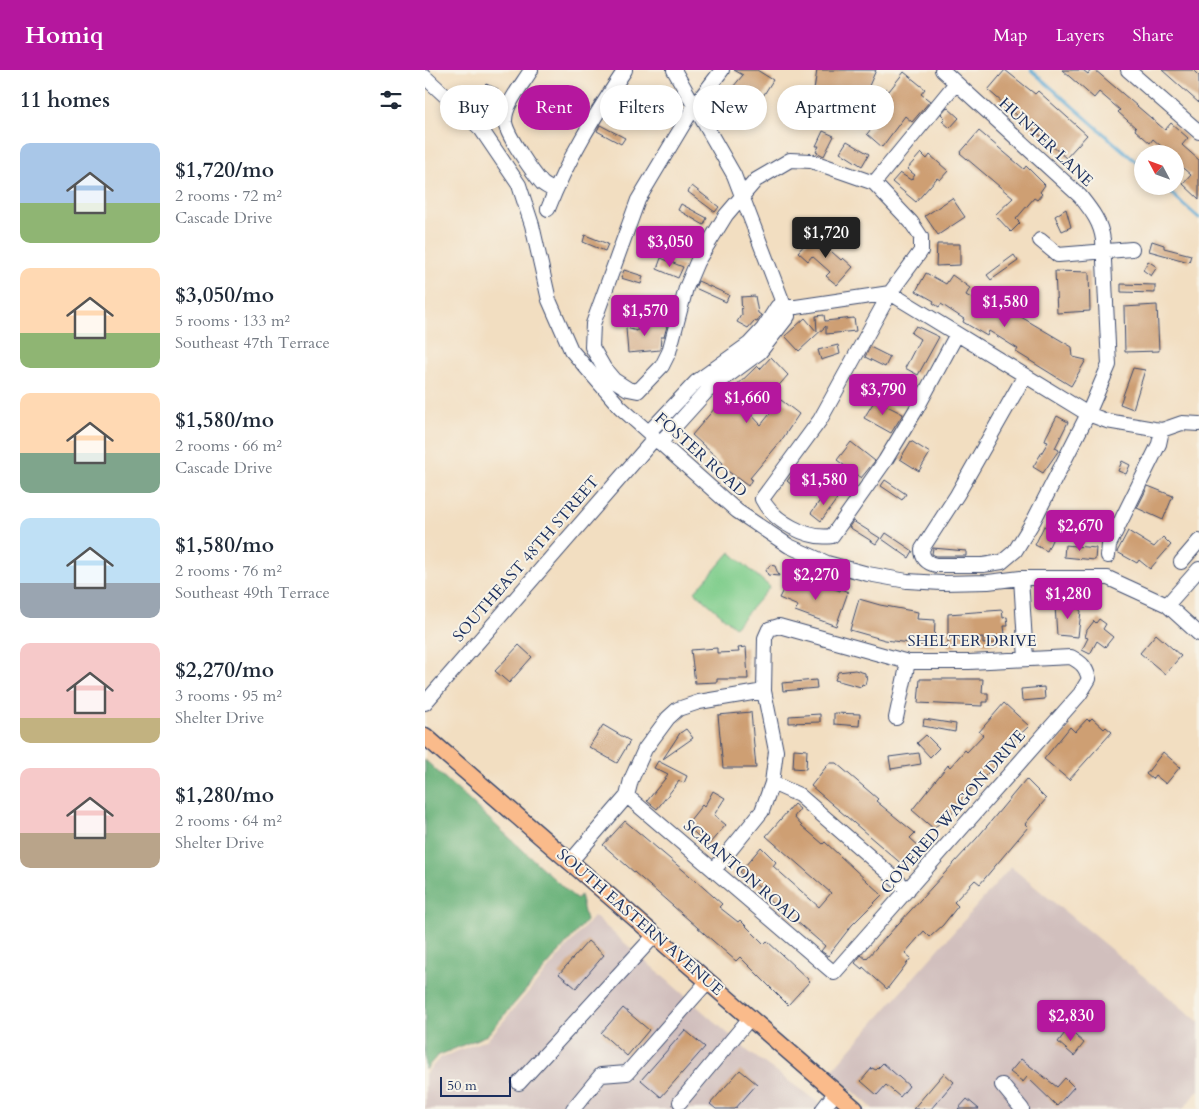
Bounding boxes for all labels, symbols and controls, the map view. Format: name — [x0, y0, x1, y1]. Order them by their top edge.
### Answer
text: Homiq — [25, 19, 104, 52]
text: Map — [993, 23, 1028, 48]
text: Layers — [1056, 23, 1105, 48]
text: Share — [1133, 23, 1174, 48]
chip: Buy — [440, 85, 508, 130]
chip: Rent — [518, 85, 590, 130]
chip: Filters — [600, 85, 683, 130]
chip: New — [693, 85, 767, 130]
chip: Apartment — [777, 85, 894, 130]
text: 11 homes — [20, 86, 110, 115]
icon: filters — [377, 86, 405, 114]
street label: HUNTER LANE — [994, 92, 1098, 192]
north arrow — [1134, 145, 1184, 195]
map controls — [1134, 145, 1184, 195]
text: $1,720/mo — [175, 156, 274, 185]
icon: home — [60, 163, 120, 223]
text: 2 rooms · 72 m² — [175, 185, 282, 207]
text: Cascade Drive — [175, 207, 272, 229]
pin: $1,720 — [785, 216, 867, 259]
text: $1,720 — [803, 222, 849, 244]
pin: $3,050 — [629, 226, 711, 268]
text: $3,050 — [647, 231, 693, 253]
text: $3,050/mo — [175, 281, 274, 310]
pin: $1,580 — [964, 286, 1046, 328]
icon: home — [60, 288, 120, 348]
text: $1,580 — [982, 291, 1028, 313]
pin: $1,570 — [604, 294, 686, 337]
text: $1,570 — [622, 300, 668, 322]
text: 5 rooms · 133 m² — [175, 310, 290, 332]
text: Southeast 47th Terrace — [175, 332, 330, 354]
pin: $3,790 — [842, 374, 924, 416]
text: $3,790 — [860, 379, 906, 401]
pin: $1,660 — [706, 382, 788, 424]
text: $1,660 — [724, 387, 770, 409]
text: $1,580/mo — [175, 406, 274, 435]
street label: FOSTER ROAD — [650, 408, 752, 502]
icon: home — [60, 413, 120, 473]
text: 2 rooms · 66 m² — [175, 435, 282, 457]
text: Cascade Drive — [175, 457, 272, 479]
pin: $1,580 — [783, 464, 865, 506]
text: $1,580 — [801, 469, 847, 491]
street label: SOUTHEAST 48TH STREET — [448, 471, 604, 647]
pin: $2,670 — [1039, 510, 1121, 552]
text: $2,670 — [1057, 515, 1103, 537]
text: $1,580/mo — [175, 531, 274, 560]
icon: home — [60, 538, 120, 598]
pin: $2,270 — [775, 558, 857, 601]
text: 2 rooms · 76 m² — [175, 560, 282, 582]
text: $2,270 — [793, 564, 839, 586]
pin: $1,280 — [1027, 578, 1109, 620]
text: Southeast 49th Terrace — [175, 582, 330, 604]
text: $1,280 — [1045, 583, 1091, 605]
street label: SHELTER DRIVE — [907, 630, 1037, 652]
text: $2,270/mo — [175, 656, 274, 685]
icon: home — [60, 663, 120, 723]
text: 3 rooms · 95 m² — [175, 685, 282, 707]
text: Shelter Drive — [175, 707, 264, 729]
street label: COVERED WAGON DRIVE — [876, 725, 1030, 899]
text: $1,280/mo — [175, 781, 274, 810]
icon: home — [60, 788, 120, 848]
text: 2 rooms · 64 m² — [175, 810, 282, 832]
street label: SCRANTON ROAD — [678, 815, 806, 929]
text: Shelter Drive — [175, 832, 264, 854]
street label: SOUTH EASTERN AVENUE — [552, 844, 728, 1001]
pin: $2,830 — [1030, 1000, 1112, 1042]
text: $2,830 — [1048, 1005, 1094, 1027]
scale bar — [440, 1074, 511, 1097]
text: 50 m — [447, 1076, 477, 1095]

